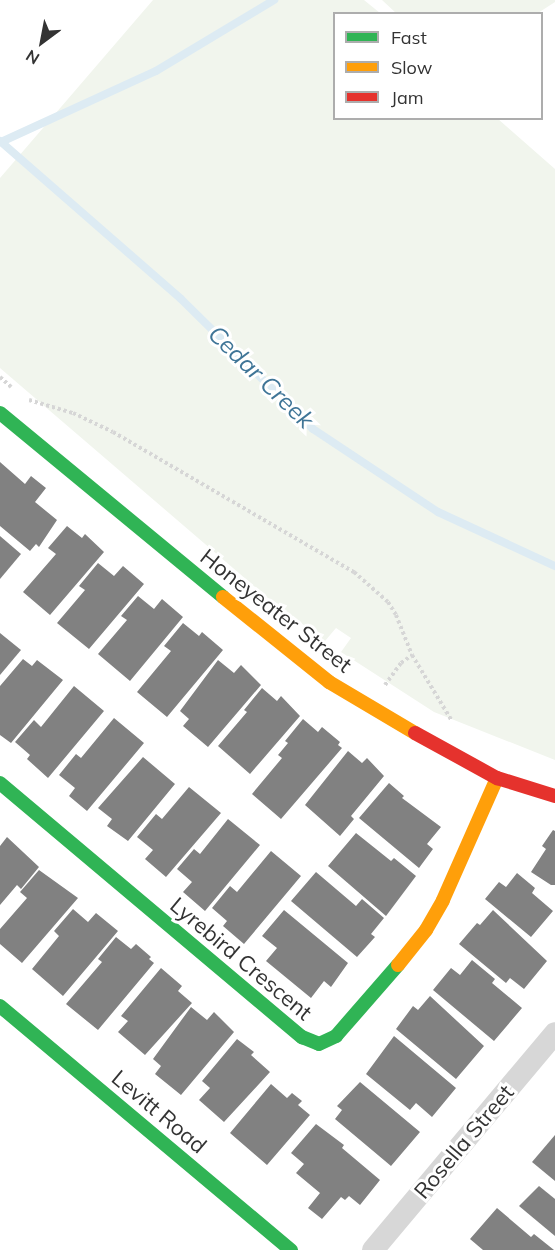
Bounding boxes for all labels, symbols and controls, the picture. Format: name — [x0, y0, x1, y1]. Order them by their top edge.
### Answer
north arrow — [12, 12, 72, 72]
legend — [333, 12, 543, 120]
text: Fast — [391, 26, 427, 49]
text: N — [22, 46, 43, 69]
text: Slow — [391, 56, 432, 79]
text: Jam — [391, 86, 424, 109]
water label: Cedar Creek — [202, 319, 320, 435]
street label: Honeyeater Street — [195, 544, 357, 678]
street label: Lyrebird Crescent — [165, 892, 317, 1026]
street label: Levitt Road — [106, 1065, 212, 1159]
street label: Rosella Street — [409, 1080, 519, 1204]

